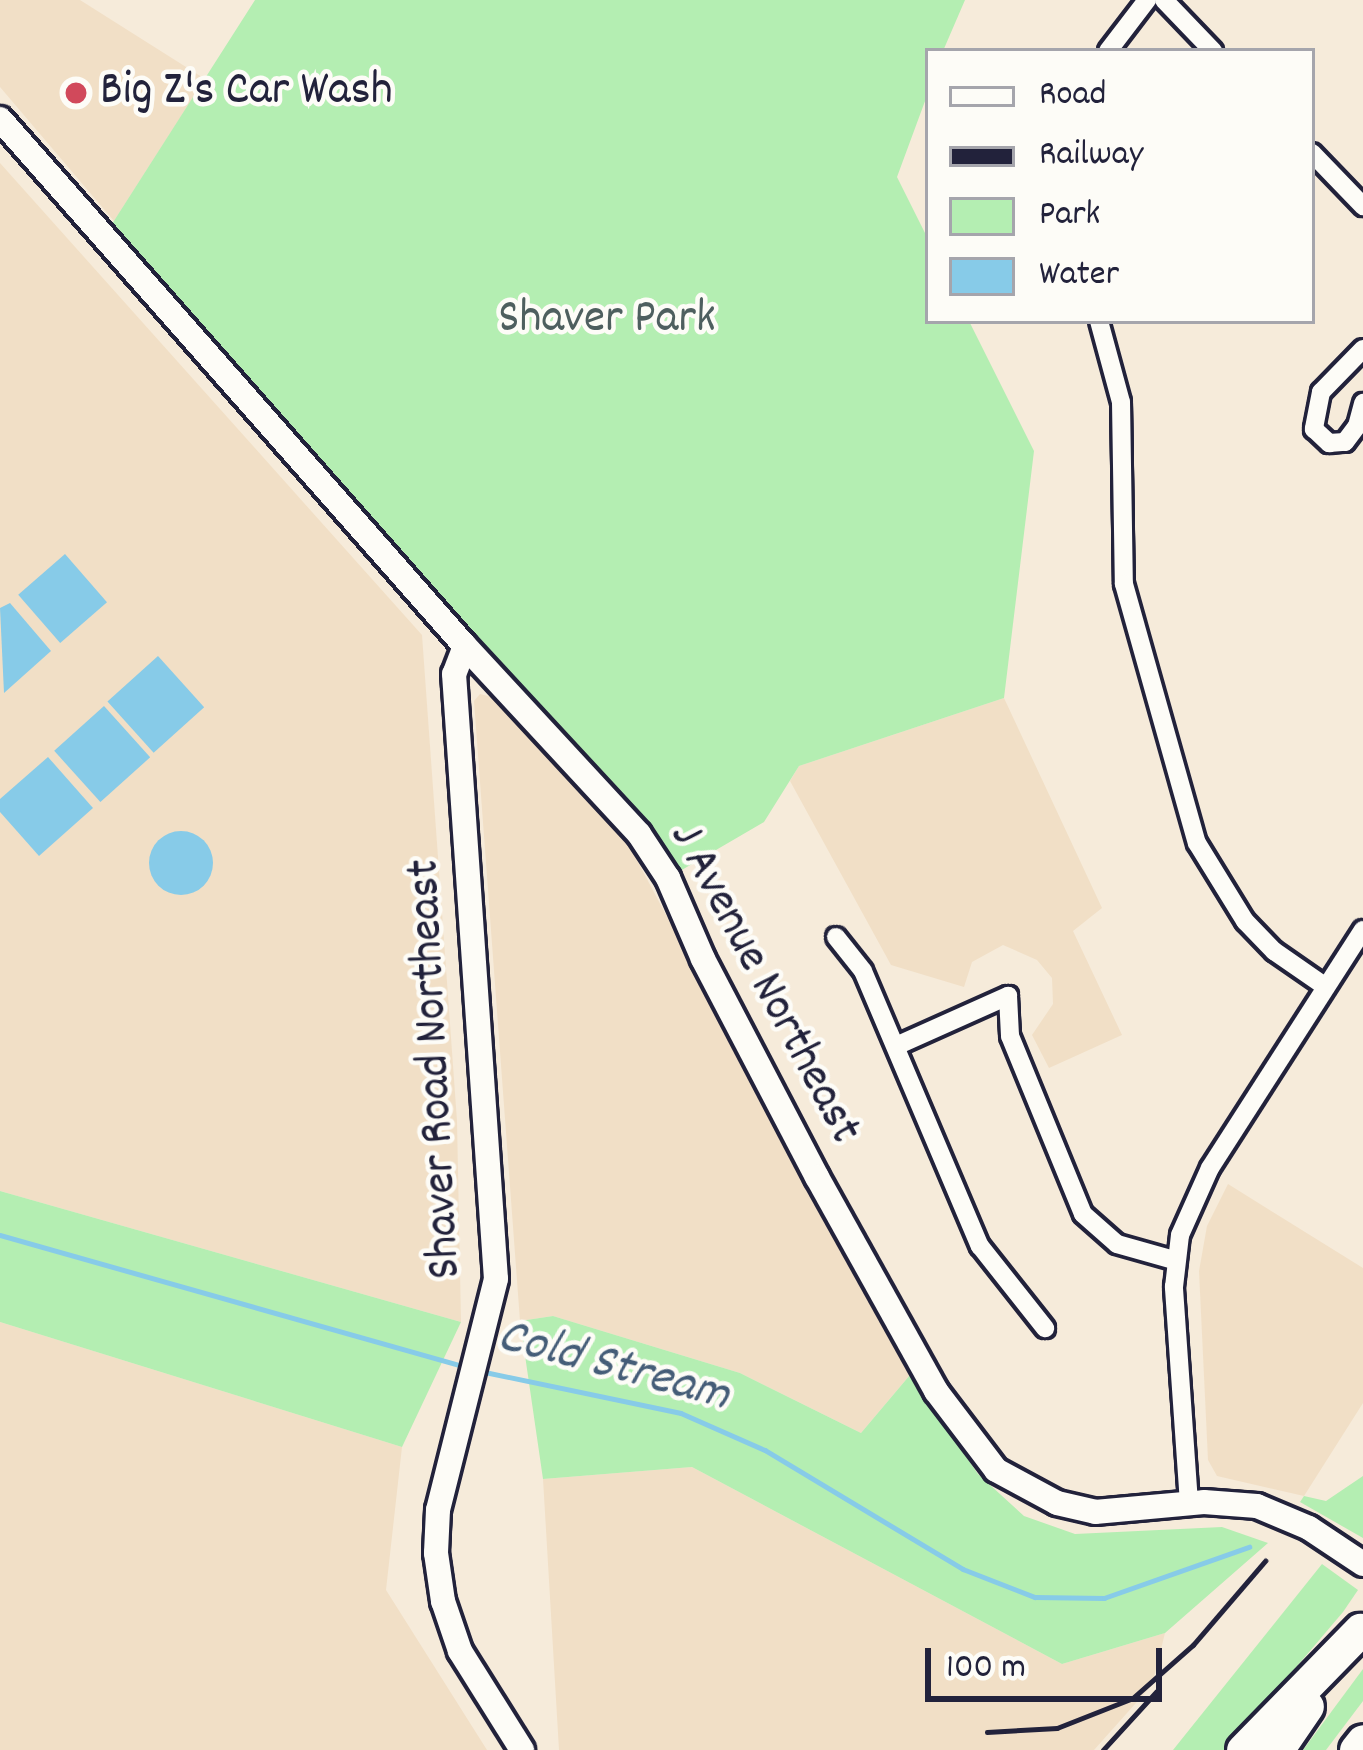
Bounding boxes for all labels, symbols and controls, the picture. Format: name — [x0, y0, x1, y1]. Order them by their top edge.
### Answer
legend — [925, 48, 1315, 324]
place label: Big Z's Car Wash — [100, 64, 393, 122]
text: Road — [1039, 70, 1106, 122]
marker: Big Z's Car Wash — [63, 80, 89, 106]
text: Railway — [1039, 130, 1143, 182]
text: Park — [1039, 190, 1100, 242]
text: Water — [1039, 250, 1119, 302]
park label: Shaver Park — [498, 292, 716, 350]
street label: J Avenue Northeast — [654, 814, 872, 1154]
street label: Shaver Road Northeast — [397, 858, 477, 1280]
water label: Cold Stream — [490, 1308, 736, 1428]
scale bar — [931, 1624, 1168, 1698]
text: 100 m — [946, 1643, 1026, 1695]

